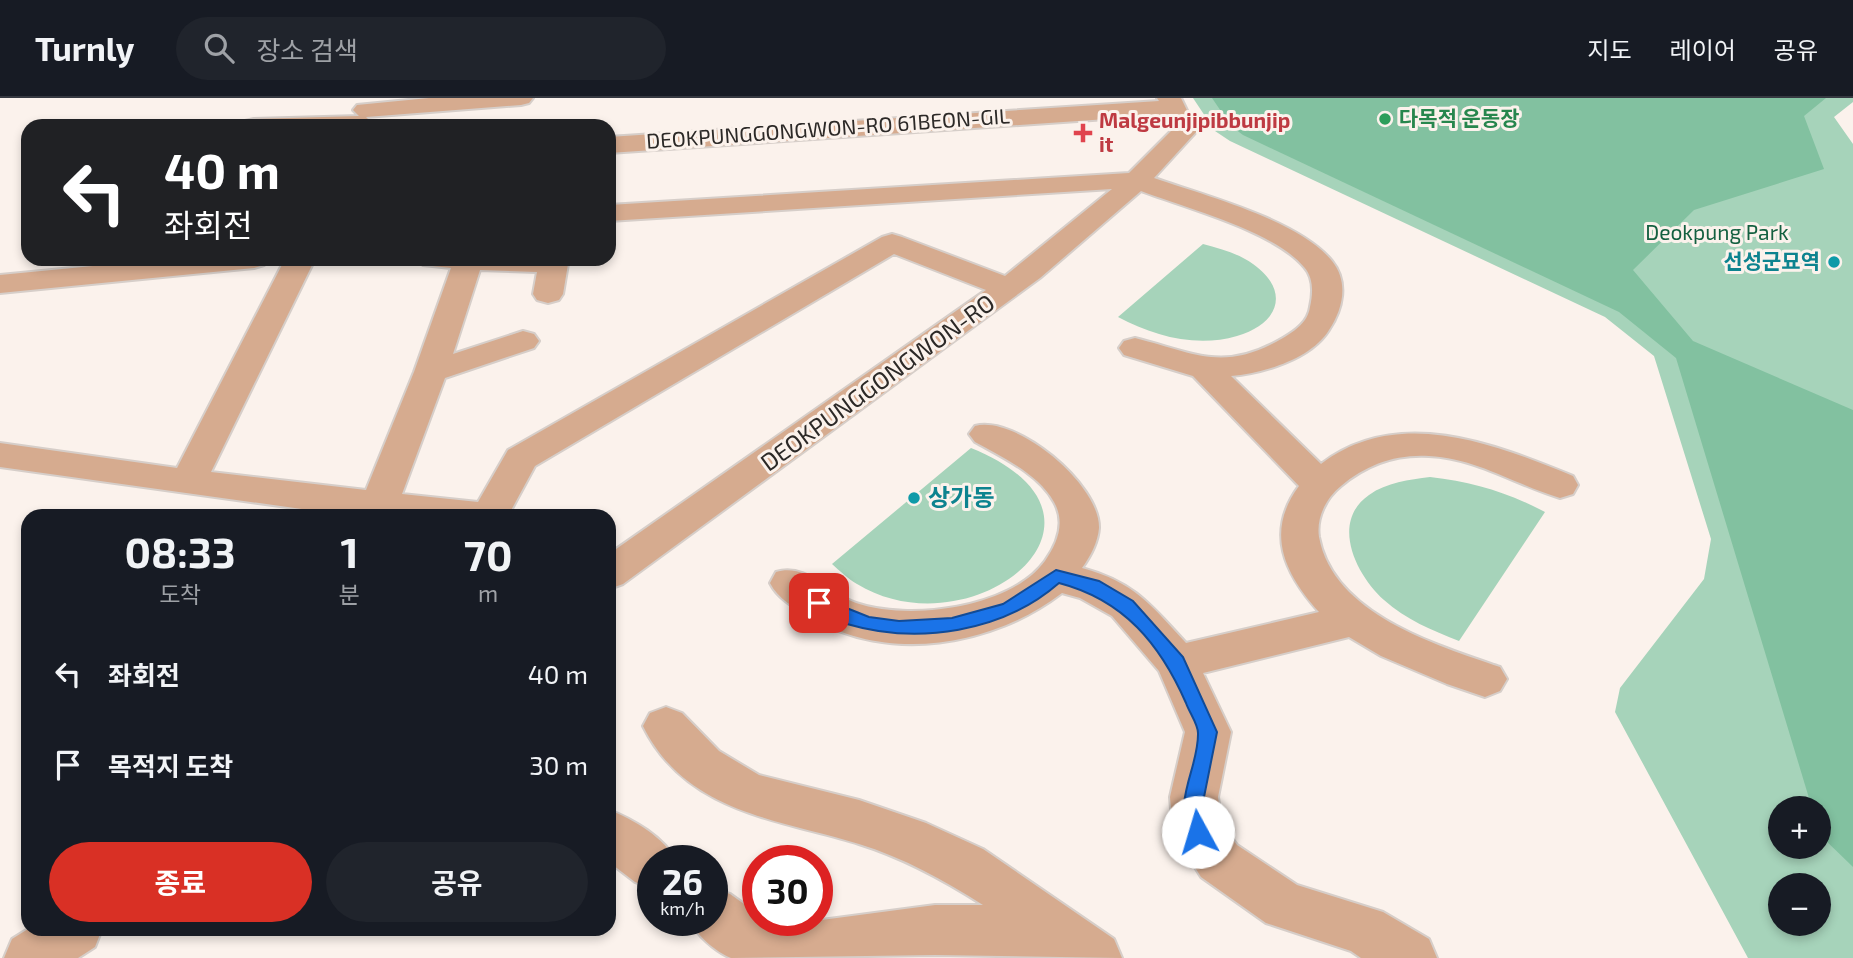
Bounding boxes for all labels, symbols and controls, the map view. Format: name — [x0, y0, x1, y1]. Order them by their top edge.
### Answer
search box — [176, 17, 666, 80]
text: Turnly — [35, 28, 134, 68]
icon: search — [200, 29, 238, 67]
text: 장소 검색 — [256, 34, 358, 65]
text: 지도 — [1587, 35, 1632, 64]
text: 레이어 — [1670, 35, 1736, 64]
text: 공유 — [1774, 35, 1818, 64]
street label: DEOKPUNGGONGWON-RO 61BEON-GIL — [645, 102, 1011, 153]
place label: 다목적 운동장 — [1399, 105, 1519, 130]
place label: Malgeunjipibbunjip it — [1099, 107, 1290, 156]
marker: 다목적 운동장 — [1377, 111, 1393, 127]
marker: Malgeunjipibbunjip it — [1073, 123, 1093, 143]
text: 40 m — [164, 140, 280, 199]
icon: left — [49, 147, 140, 238]
text: 좌회전 — [164, 205, 252, 243]
park label: Deokpung Park — [1645, 219, 1789, 244]
place label: 선성군묘역 — [1723, 248, 1820, 273]
marker: 선성군묘역 — [1826, 254, 1842, 270]
street label: DEOKPUNGGONGWON-RO — [755, 287, 1000, 476]
place label: 상가동 — [928, 482, 994, 511]
marker: 상가동 — [906, 490, 922, 506]
text: 08:33 — [125, 526, 236, 576]
text: 1 — [341, 526, 359, 576]
text: 70 — [464, 529, 512, 579]
pin — [789, 573, 849, 633]
text: m — [478, 579, 498, 607]
text: 도착 — [159, 580, 201, 608]
text: 분 — [339, 580, 360, 608]
icon: arrive — [800, 584, 838, 622]
icon: left — [49, 655, 87, 693]
text: 40 m — [528, 658, 588, 689]
text: 좌회전 — [108, 659, 180, 690]
icon: arrive — [49, 746, 87, 784]
text: 30 m — [529, 749, 588, 780]
text: 목적지 도착 — [108, 750, 233, 781]
position arrow — [1161, 795, 1235, 869]
map controls — [1768, 796, 1831, 936]
button: + — [1768, 796, 1831, 859]
button: 종료 — [49, 842, 312, 922]
button: 공유 — [326, 842, 588, 922]
speed limit sign: 30 — [742, 845, 833, 936]
text: 26 — [662, 860, 703, 902]
button: − — [1768, 873, 1831, 936]
text: km/h — [660, 897, 705, 919]

